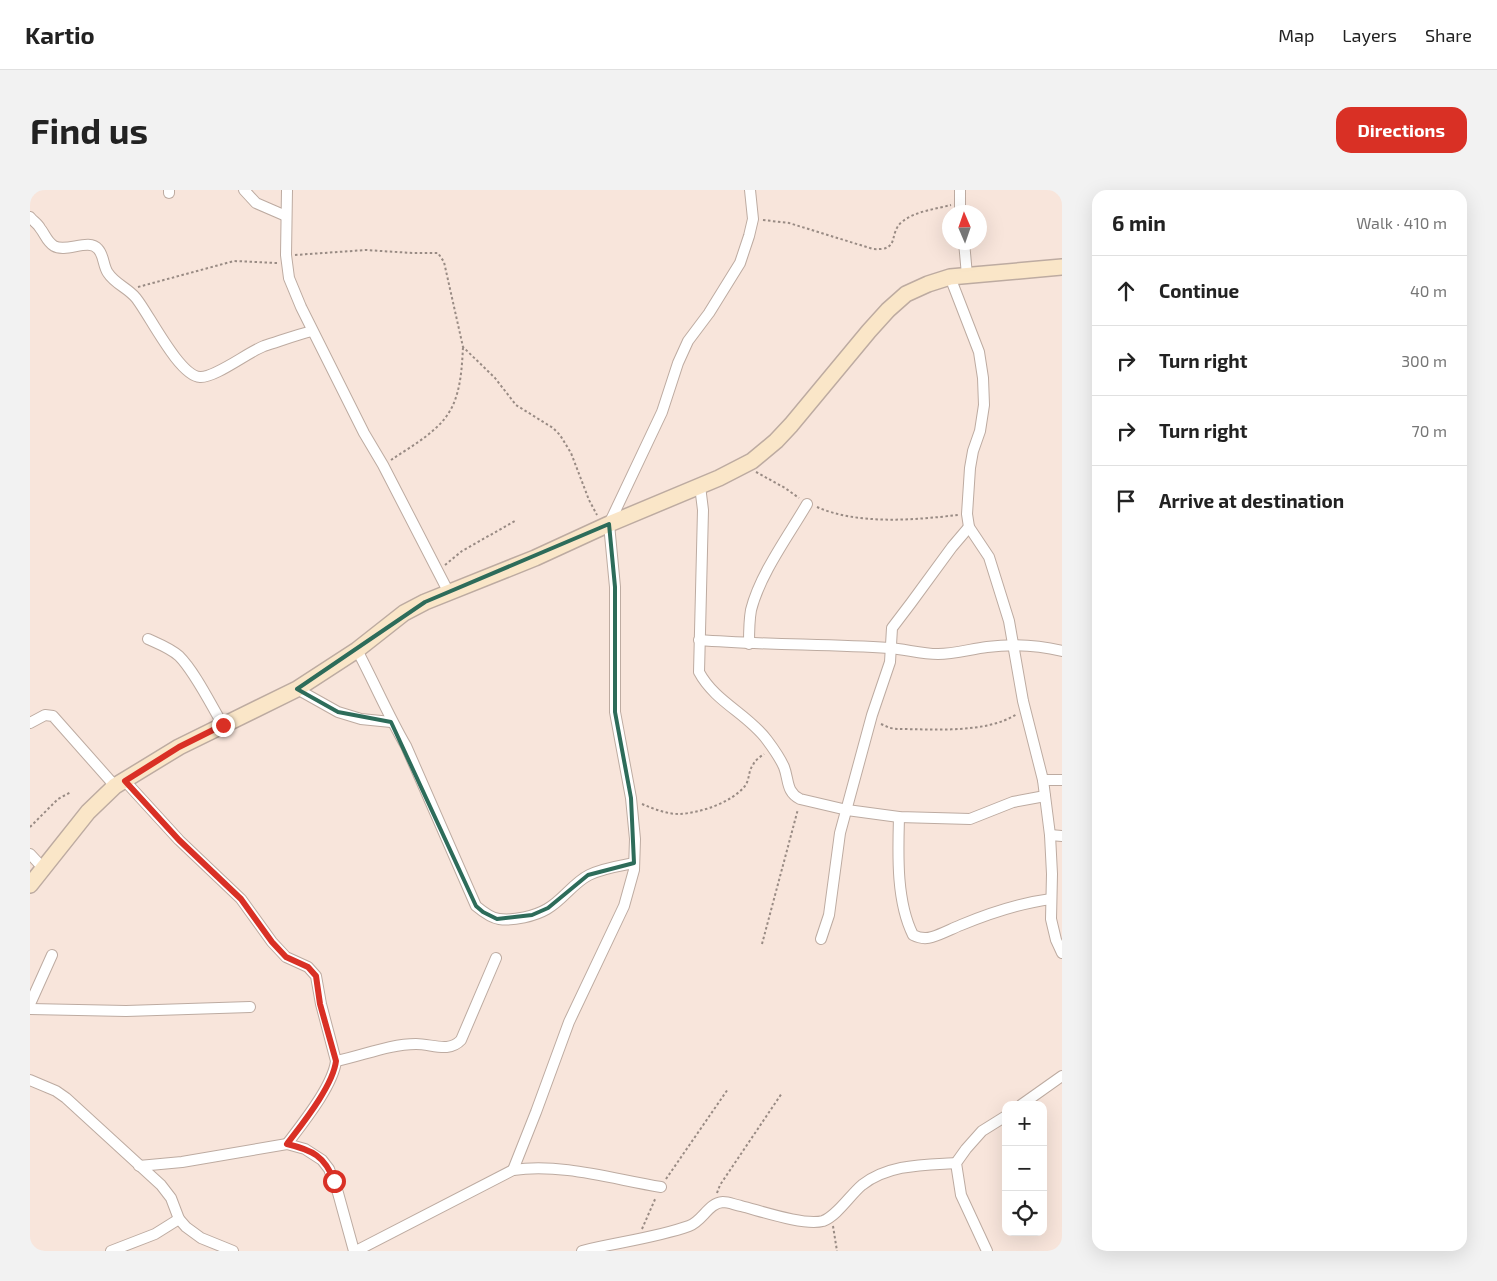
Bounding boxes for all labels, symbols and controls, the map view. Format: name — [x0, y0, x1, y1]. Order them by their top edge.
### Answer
text: Kartio — [25, 20, 95, 49]
text: Map — [1278, 24, 1314, 46]
text: Layers — [1342, 24, 1397, 46]
text: Share — [1425, 24, 1472, 46]
button: Directions — [1336, 107, 1467, 153]
text: Find us — [30, 109, 148, 151]
north arrow — [942, 205, 987, 250]
text: 6 min — [1112, 210, 1166, 235]
text: Walk · 410 m — [1356, 213, 1447, 232]
icon: ahead — [1112, 277, 1140, 305]
text: Continue — [1159, 279, 1239, 302]
text: 40 m — [1410, 281, 1447, 300]
icon: right — [1112, 347, 1140, 375]
text: Turn right — [1159, 349, 1247, 372]
text: 300 m — [1401, 351, 1447, 370]
icon: right — [1112, 417, 1140, 445]
text: Turn right — [1159, 419, 1247, 442]
text: 70 m — [1412, 421, 1447, 440]
icon: arrive — [1112, 487, 1140, 515]
text: Arrive at destination — [1159, 489, 1344, 512]
route end — [212, 714, 235, 737]
map controls — [1002, 1101, 1047, 1236]
button: + — [1002, 1101, 1047, 1146]
button: − — [1002, 1146, 1047, 1191]
route start — [323, 1170, 346, 1193]
button: locate — [1002, 1191, 1047, 1236]

